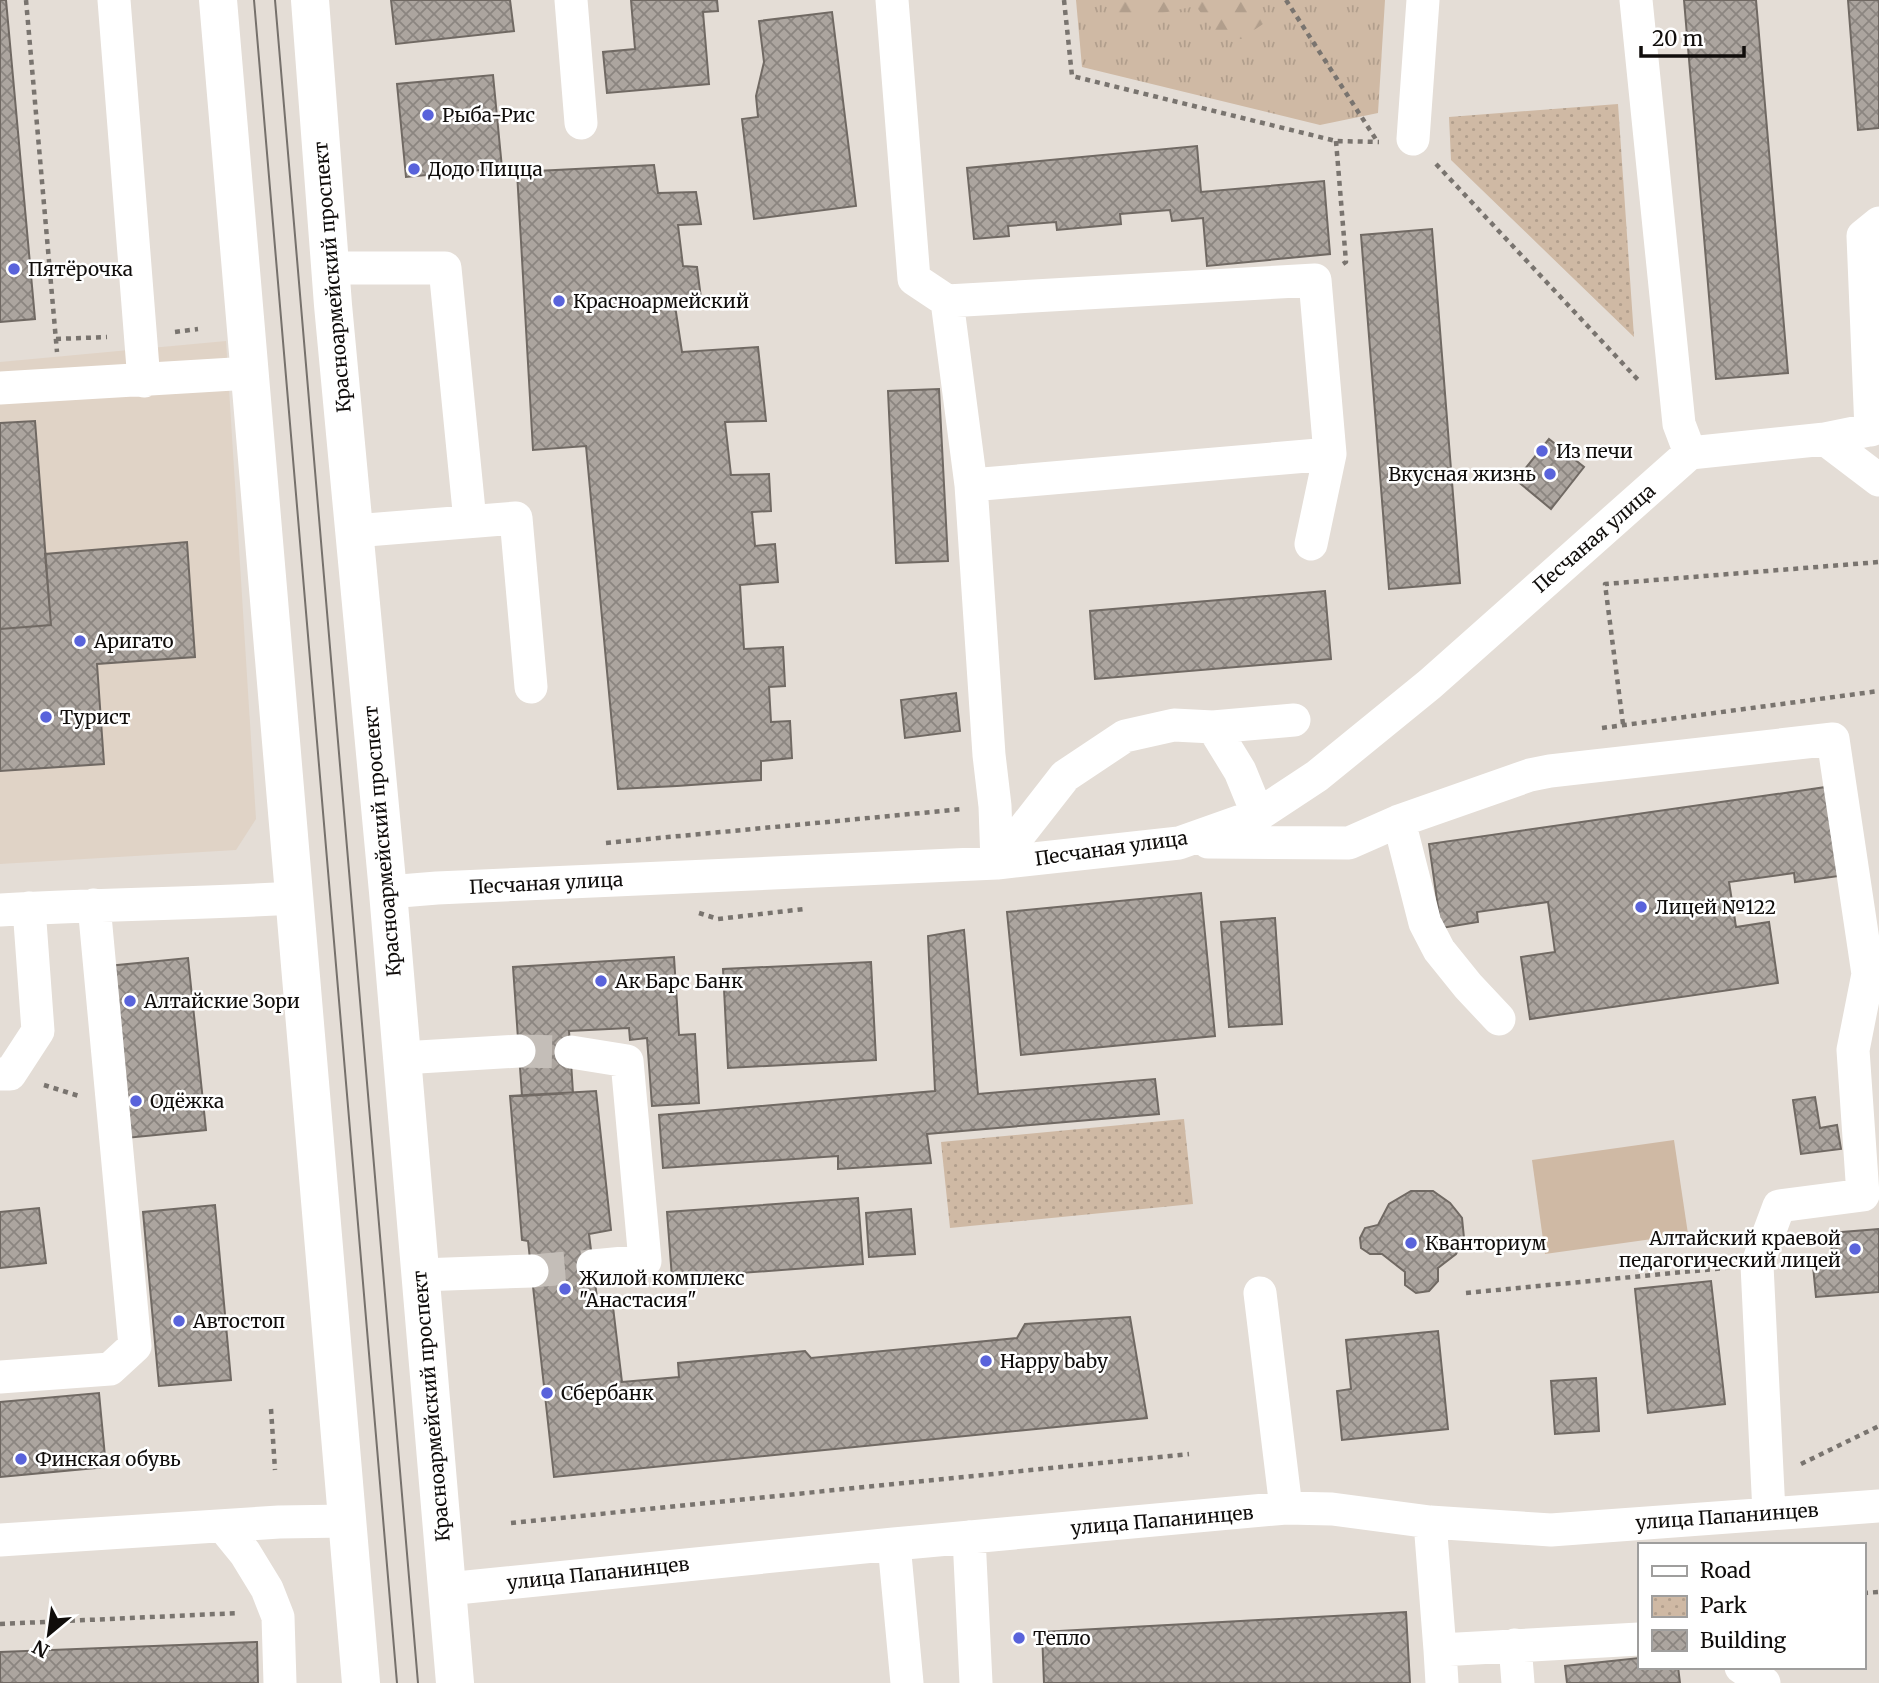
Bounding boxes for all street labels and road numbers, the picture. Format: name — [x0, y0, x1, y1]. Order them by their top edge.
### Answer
street label: Красноармейский проспект — [308, 140, 356, 414]
street label: Песчаная улица — [1528, 478, 1660, 598]
street label: Красноармейский проспект — [358, 704, 406, 978]
street label: Песчаная улица — [1033, 825, 1189, 871]
street label: Песчаная улица — [468, 867, 624, 899]
street label: Красноармейский проспект — [407, 1269, 455, 1543]
street label: улица Папанинцев — [1635, 1498, 1819, 1534]
street label: улица Папанинцев — [1070, 1500, 1254, 1540]
street label: улица Папанинцев — [506, 1551, 690, 1595]

